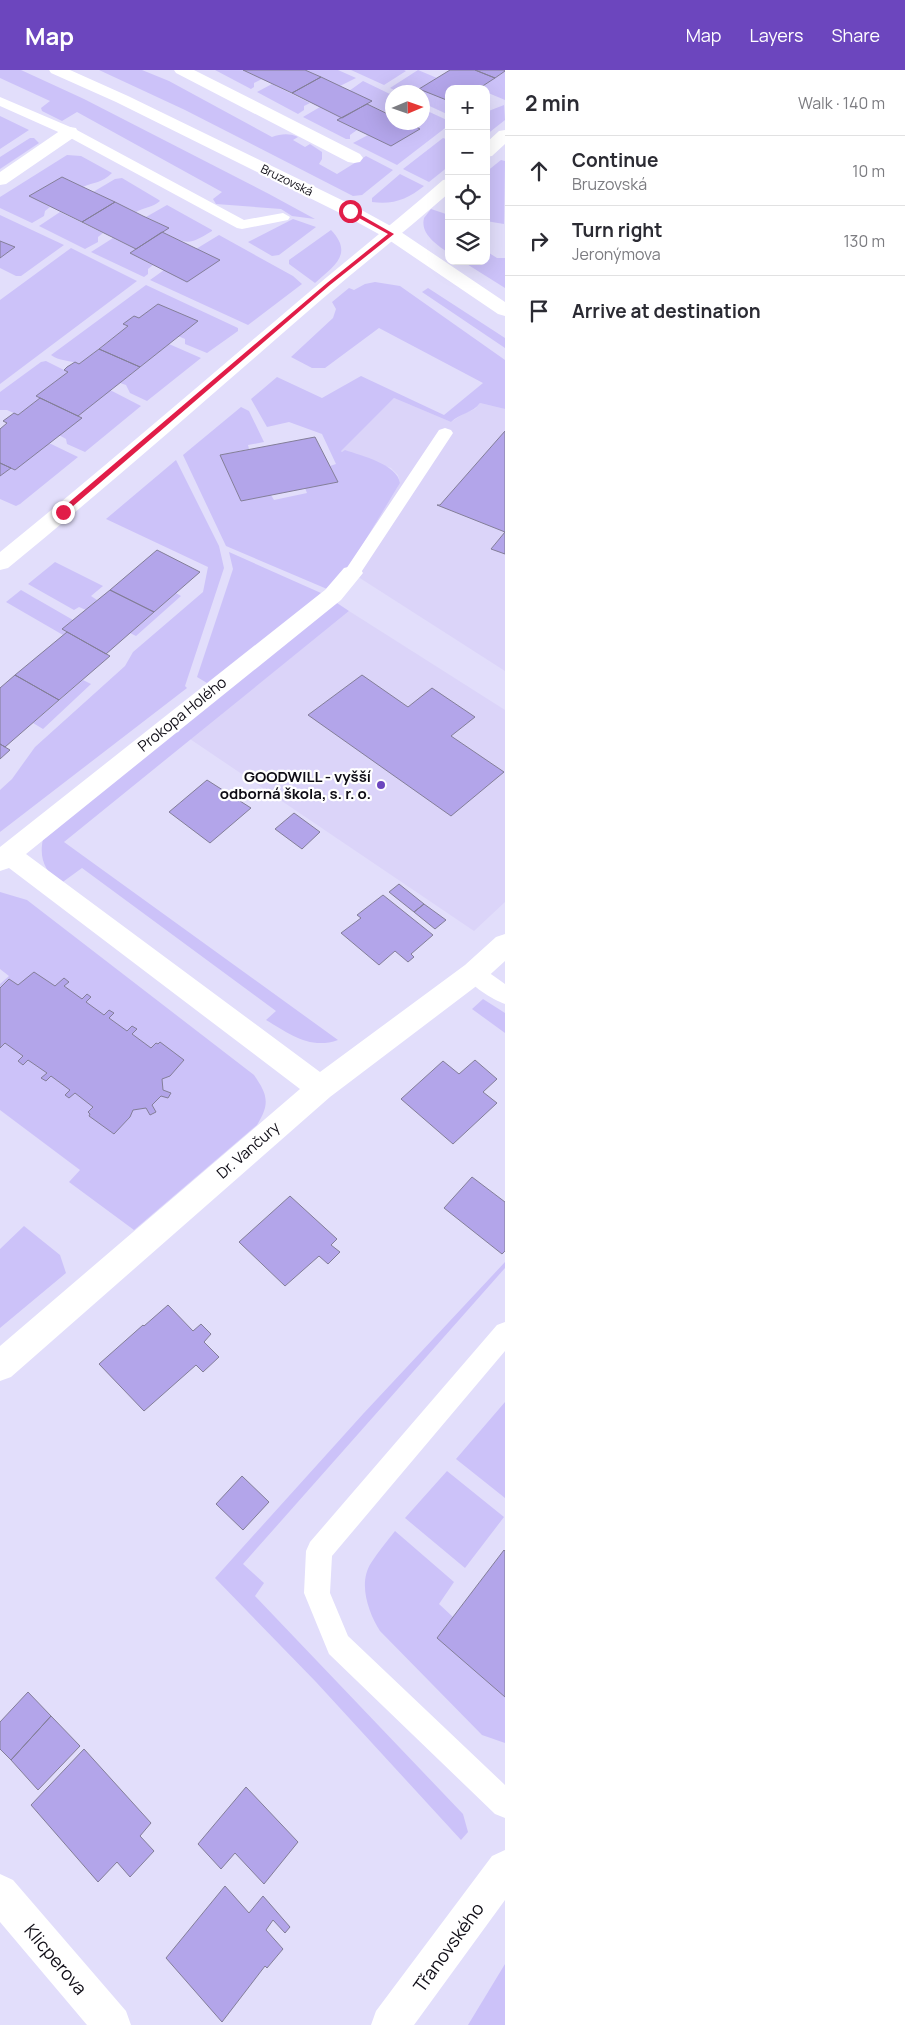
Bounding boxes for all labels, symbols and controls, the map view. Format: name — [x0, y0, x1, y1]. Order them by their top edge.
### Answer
text: Map — [25, 19, 74, 52]
text: Map — [686, 23, 721, 47]
text: Layers — [749, 23, 803, 47]
text: Share — [831, 23, 880, 47]
north arrow — [385, 85, 430, 130]
map controls — [445, 85, 490, 265]
button: + — [445, 85, 490, 130]
text: 2 min — [525, 89, 580, 117]
text: Walk · 140 m — [798, 92, 885, 114]
button: − — [445, 130, 490, 175]
text: Continue — [572, 147, 658, 173]
icon: ahead — [525, 157, 553, 185]
street label: Bruzovská — [258, 160, 316, 200]
text: 10 m — [852, 160, 885, 182]
text: Bruzovská — [572, 173, 647, 195]
button: locate — [445, 175, 490, 220]
route start — [339, 200, 362, 223]
text: Turn right — [572, 217, 662, 243]
button: layers — [445, 220, 490, 265]
icon: right — [525, 227, 553, 255]
text: 130 m — [843, 230, 885, 252]
text: Jeronýmova — [572, 243, 661, 265]
icon: arrive — [525, 297, 553, 325]
text: Arrive at destination — [572, 298, 761, 324]
route end — [52, 501, 75, 524]
street label: Prokopa Holého — [133, 672, 231, 756]
place label: GOODWILL - vyšší odborná škola, s. r. o. — [220, 766, 371, 804]
marker: GOODWILL - vyšší odborná škola, s. r. o. — [375, 779, 387, 791]
street label: Dr. Vančury — [212, 1117, 284, 1183]
street label: Třanovského — [407, 1897, 489, 1997]
street label: Klicperova — [19, 1919, 93, 1999]

